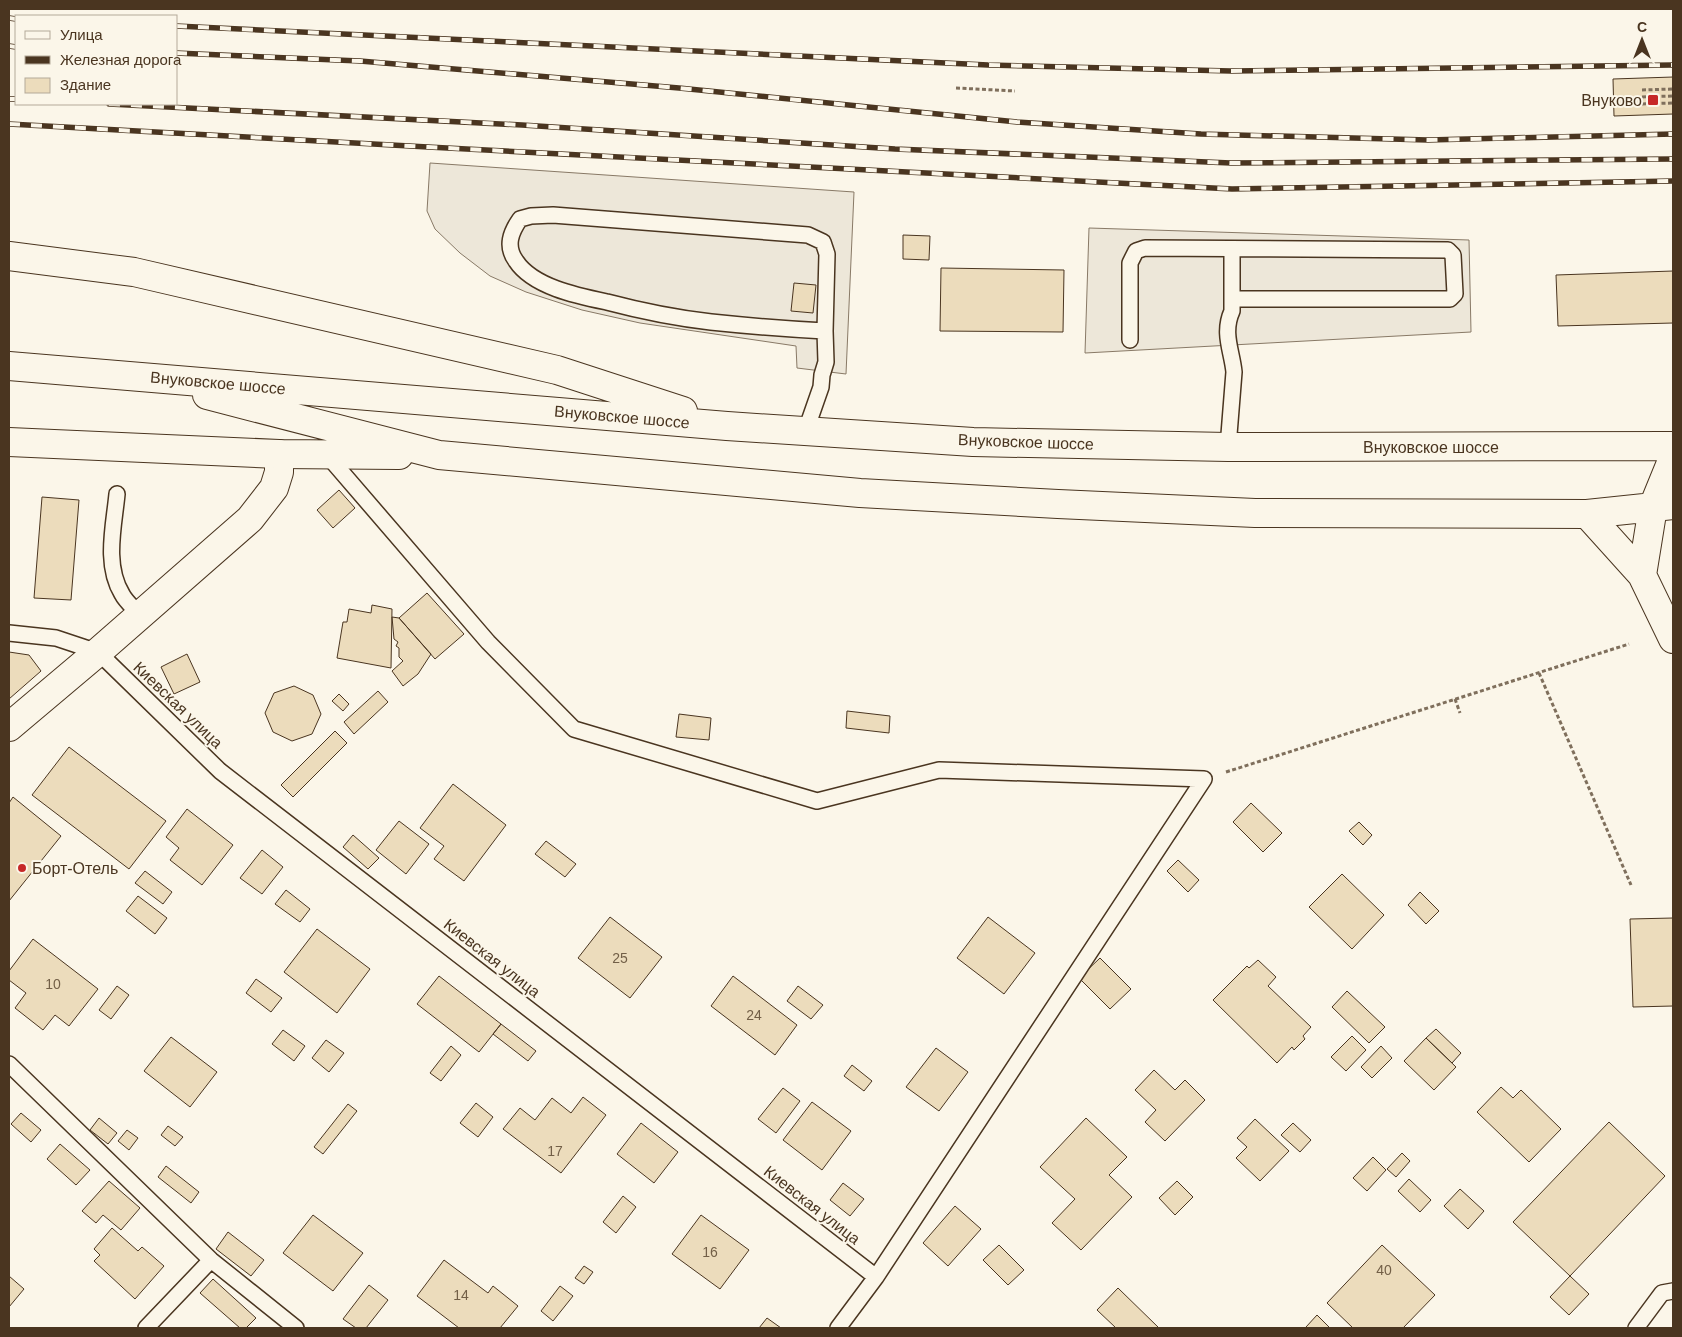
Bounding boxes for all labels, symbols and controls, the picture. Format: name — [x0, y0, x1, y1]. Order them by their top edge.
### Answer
legend — [15, 15, 178, 105]
north arrow — [1617, 15, 1667, 65]
text: С — [1637, 19, 1647, 35]
text: Улица — [60, 26, 103, 43]
text: Железная дорога — [60, 51, 182, 68]
text: Здание — [60, 76, 111, 93]
place label: Внуково — [1581, 92, 1642, 109]
marker: Внуково — [1646, 93, 1660, 107]
street label: Внуковское шоссе — [150, 369, 287, 397]
street label: Внуковское шоссе — [554, 403, 691, 431]
street label: Внуковское шоссе — [958, 431, 1094, 453]
street label: Внуковское шоссе — [1363, 439, 1499, 456]
street label: Киевская улица — [130, 658, 226, 752]
place label: Борт-Отель — [32, 860, 118, 877]
marker: Борт-Отель — [16, 862, 28, 874]
street label: Киевская улица — [441, 915, 543, 1001]
house number: 25 — [612, 950, 628, 966]
house number: 10 — [45, 976, 61, 992]
house number: 24 — [746, 1007, 762, 1023]
house number: 17 — [547, 1143, 563, 1159]
street label: Киевская улица — [761, 1162, 863, 1248]
house number: 16 — [702, 1244, 718, 1260]
house number: 40 — [1376, 1262, 1392, 1278]
house number: 14 — [453, 1287, 469, 1303]

